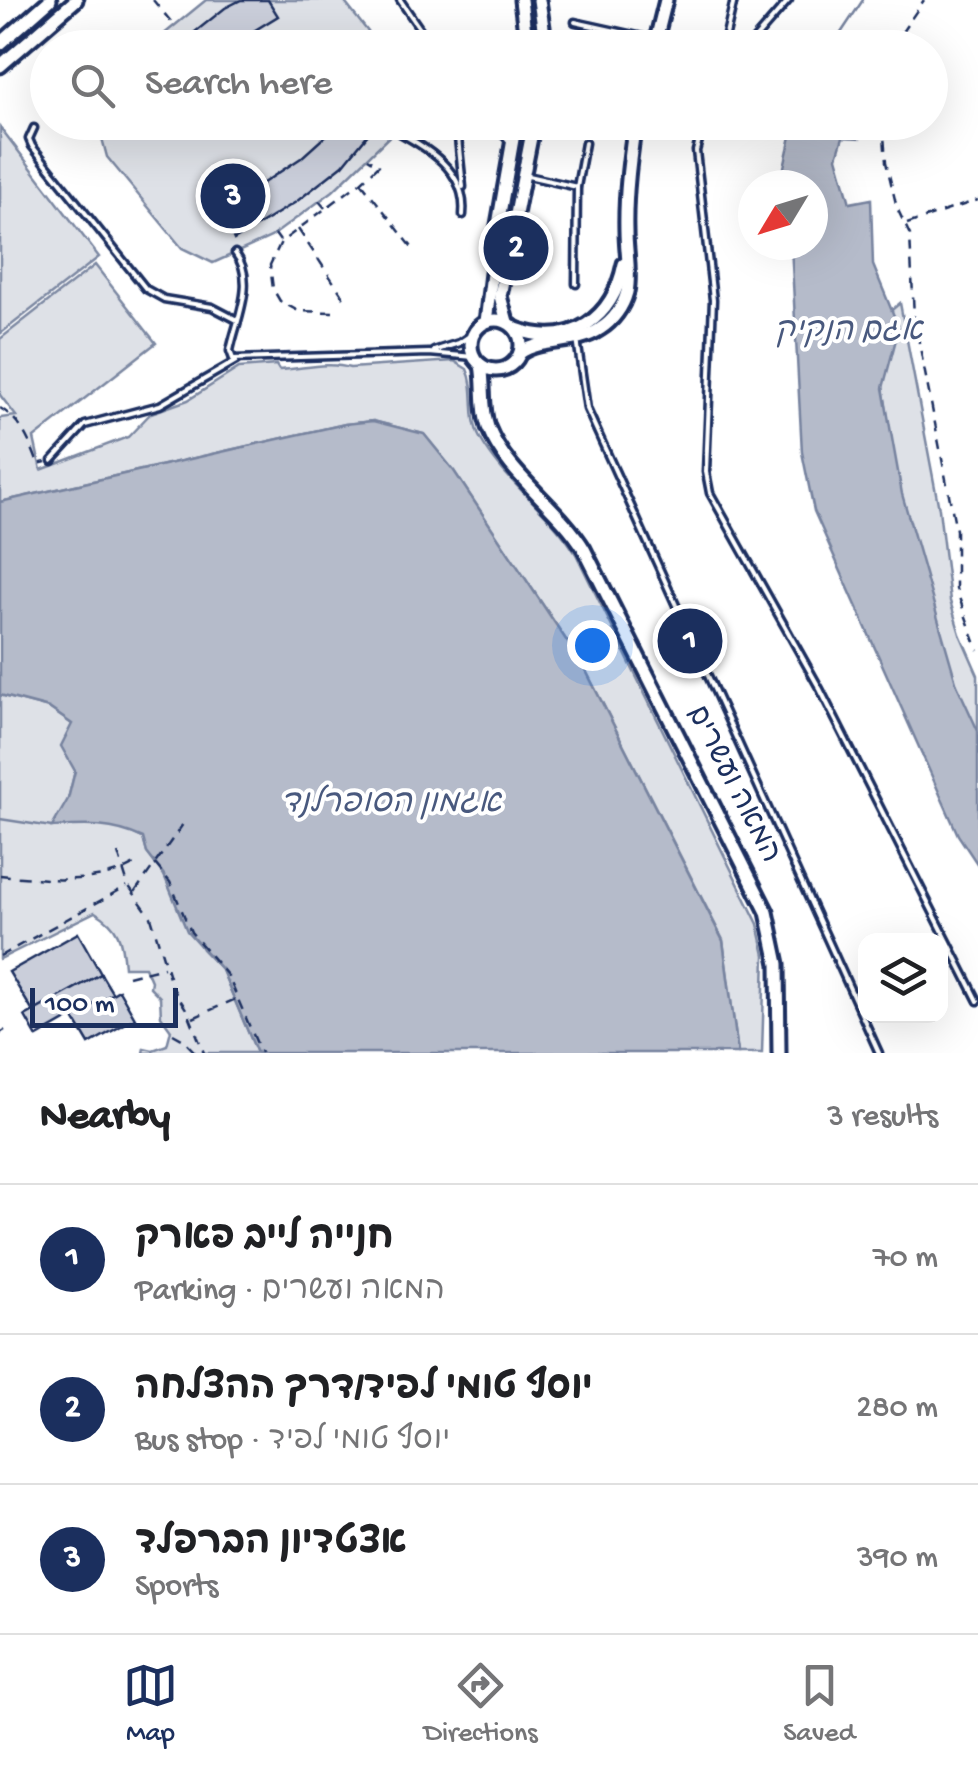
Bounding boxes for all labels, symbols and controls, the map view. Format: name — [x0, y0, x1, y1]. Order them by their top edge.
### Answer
search box — [30, 30, 948, 140]
icon: search — [65, 58, 120, 113]
text: Search here — [145, 63, 332, 107]
pin: 3 — [200, 158, 266, 234]
north arrow — [738, 170, 828, 260]
pin: 2 — [484, 210, 548, 286]
water label: אגם הנקיק — [774, 314, 924, 352]
pin: 1 — [658, 604, 722, 678]
your location — [567, 620, 618, 671]
street label: המאה ועשרים — [677, 701, 787, 869]
water label: אגמון הסופרלנד — [281, 784, 502, 824]
map controls — [858, 933, 948, 1023]
button: layers — [858, 933, 948, 1023]
scale bar — [30, 983, 178, 1028]
text: 100 m — [45, 989, 115, 1022]
text: Nearby — [40, 1094, 170, 1143]
text: 3 results — [827, 1099, 938, 1137]
text: חנייה לייב פארק — [135, 1218, 394, 1262]
text: 1 — [66, 1240, 79, 1278]
text: 70 m — [873, 1240, 938, 1278]
text: Parking · המאה ועשרים — [135, 1273, 445, 1311]
text: יוסף טומי לפיד/דרך ההצלחה — [135, 1368, 592, 1412]
text: 2 — [65, 1390, 80, 1428]
text: 280 m — [856, 1390, 938, 1428]
text: Bus stop · יוסף טומי לפיד — [135, 1423, 450, 1461]
text: אצטדיון הברפלד — [135, 1523, 407, 1567]
text: 3 — [64, 1540, 81, 1578]
text: 390 m — [857, 1540, 938, 1578]
text: Sports — [135, 1569, 218, 1607]
tab: Map — [123, 1658, 178, 1751]
tab: Directions — [424, 1658, 538, 1751]
tab: Saved — [783, 1658, 855, 1751]

